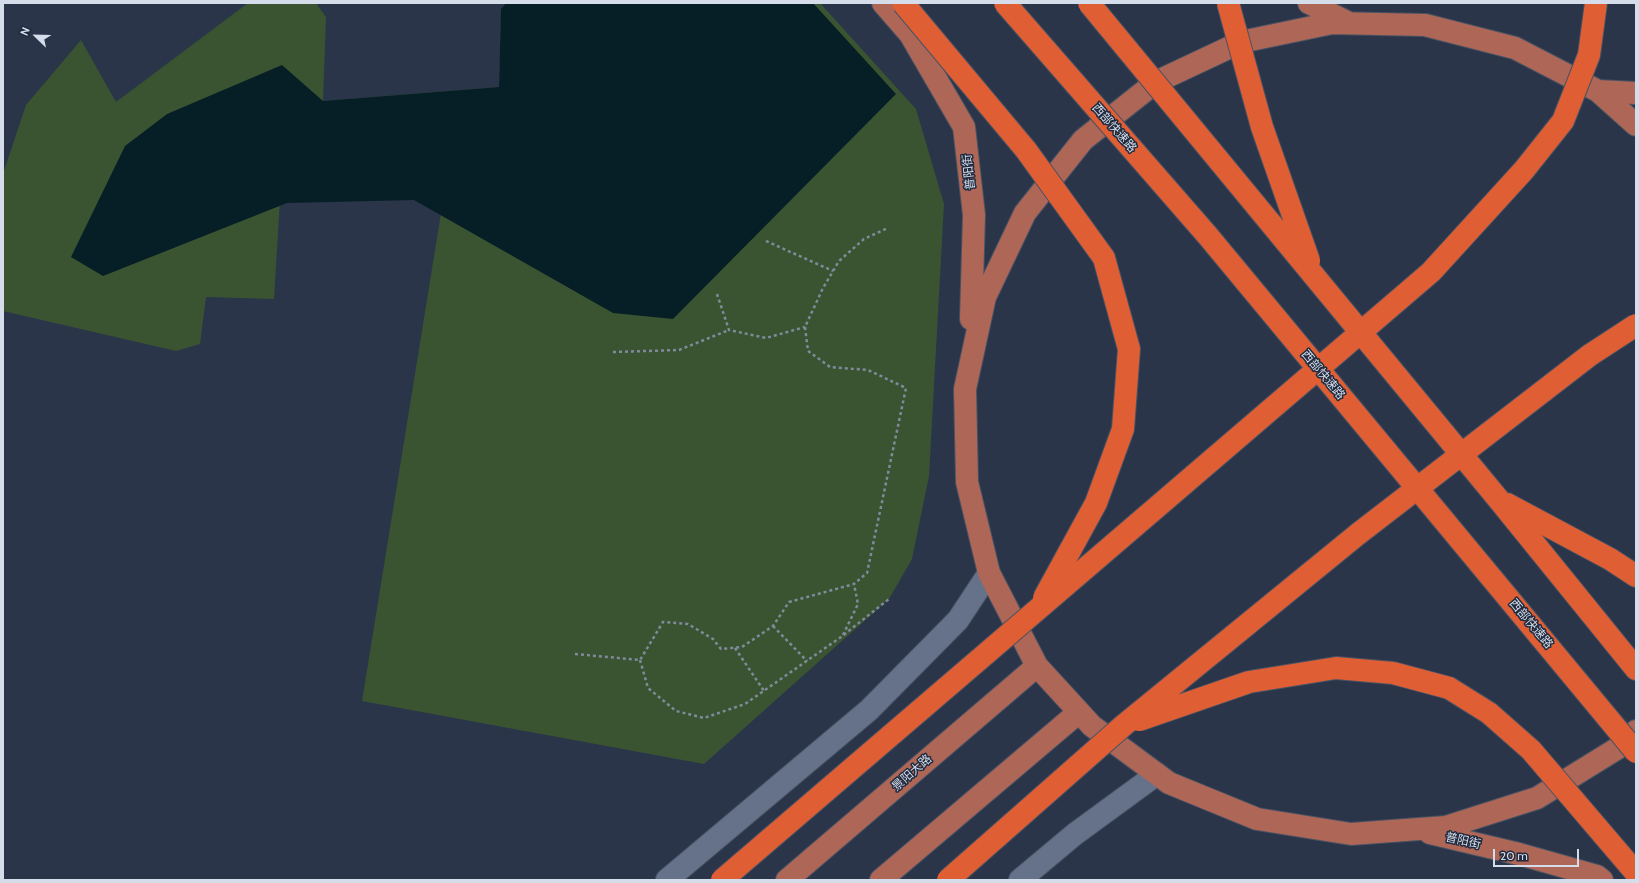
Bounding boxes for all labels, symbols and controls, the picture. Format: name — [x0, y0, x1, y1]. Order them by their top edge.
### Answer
north arrow — [16, 16, 56, 56]
text: N — [17, 25, 33, 38]
street label: 西部快速路 — [1089, 101, 1139, 155]
street label: 普阳街 — [960, 153, 978, 191]
street label: 西部快速路 — [1298, 347, 1348, 403]
street label: 西部快速路 — [1506, 596, 1556, 652]
street label: 景阳大路 — [889, 752, 935, 794]
street label: 普阳街 — [1444, 830, 1482, 852]
scale bar — [1495, 841, 1581, 867]
text: 20 m — [1500, 848, 1528, 863]

